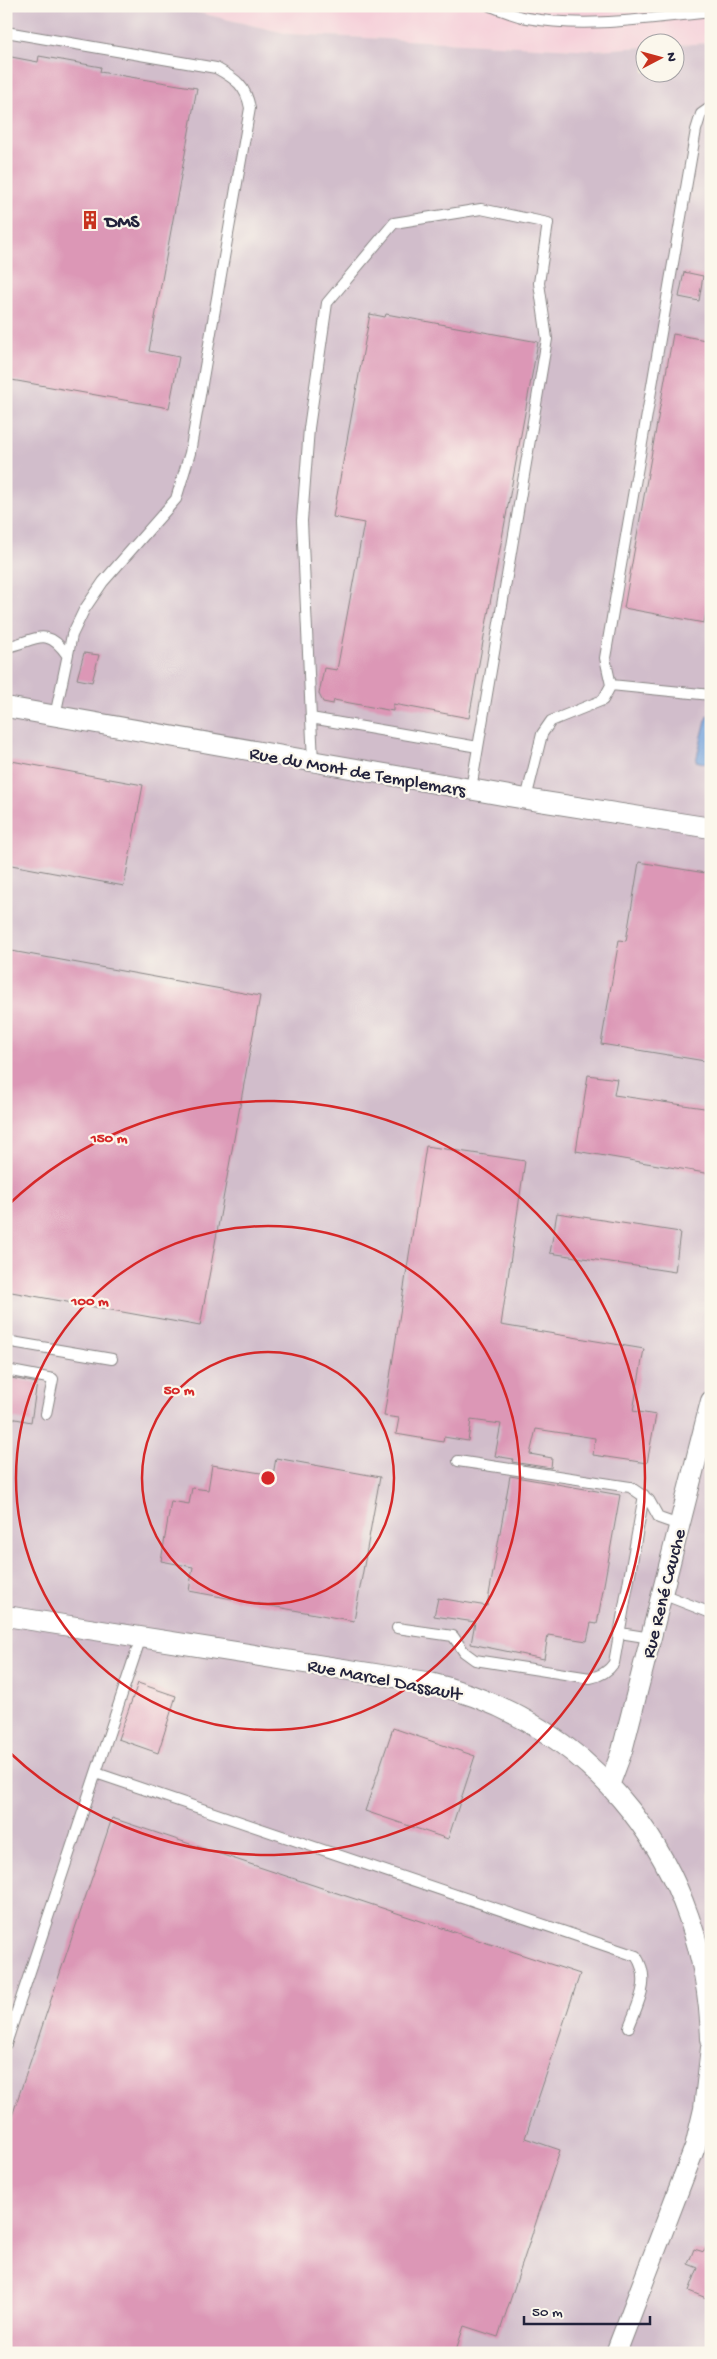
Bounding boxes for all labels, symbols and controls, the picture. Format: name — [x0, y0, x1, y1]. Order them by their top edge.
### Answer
north arrow — [634, 32, 684, 82]
text: N — [662, 51, 679, 62]
building icon: DMS — [79, 209, 101, 231]
place label: DMS — [103, 212, 141, 235]
street label: Rue du Mont de Templemars — [247, 743, 468, 804]
text: 150 m — [90, 1130, 128, 1148]
text: 100 m — [70, 1293, 109, 1311]
text: 50 m — [164, 1382, 195, 1400]
centre of rings — [259, 1469, 277, 1487]
street label: Rue René Cauche — [638, 1527, 693, 1661]
street label: Rue Marcel Dassault — [305, 1655, 466, 1708]
scale bar — [524, 2294, 651, 2326]
text: 50 m — [532, 2304, 563, 2322]

